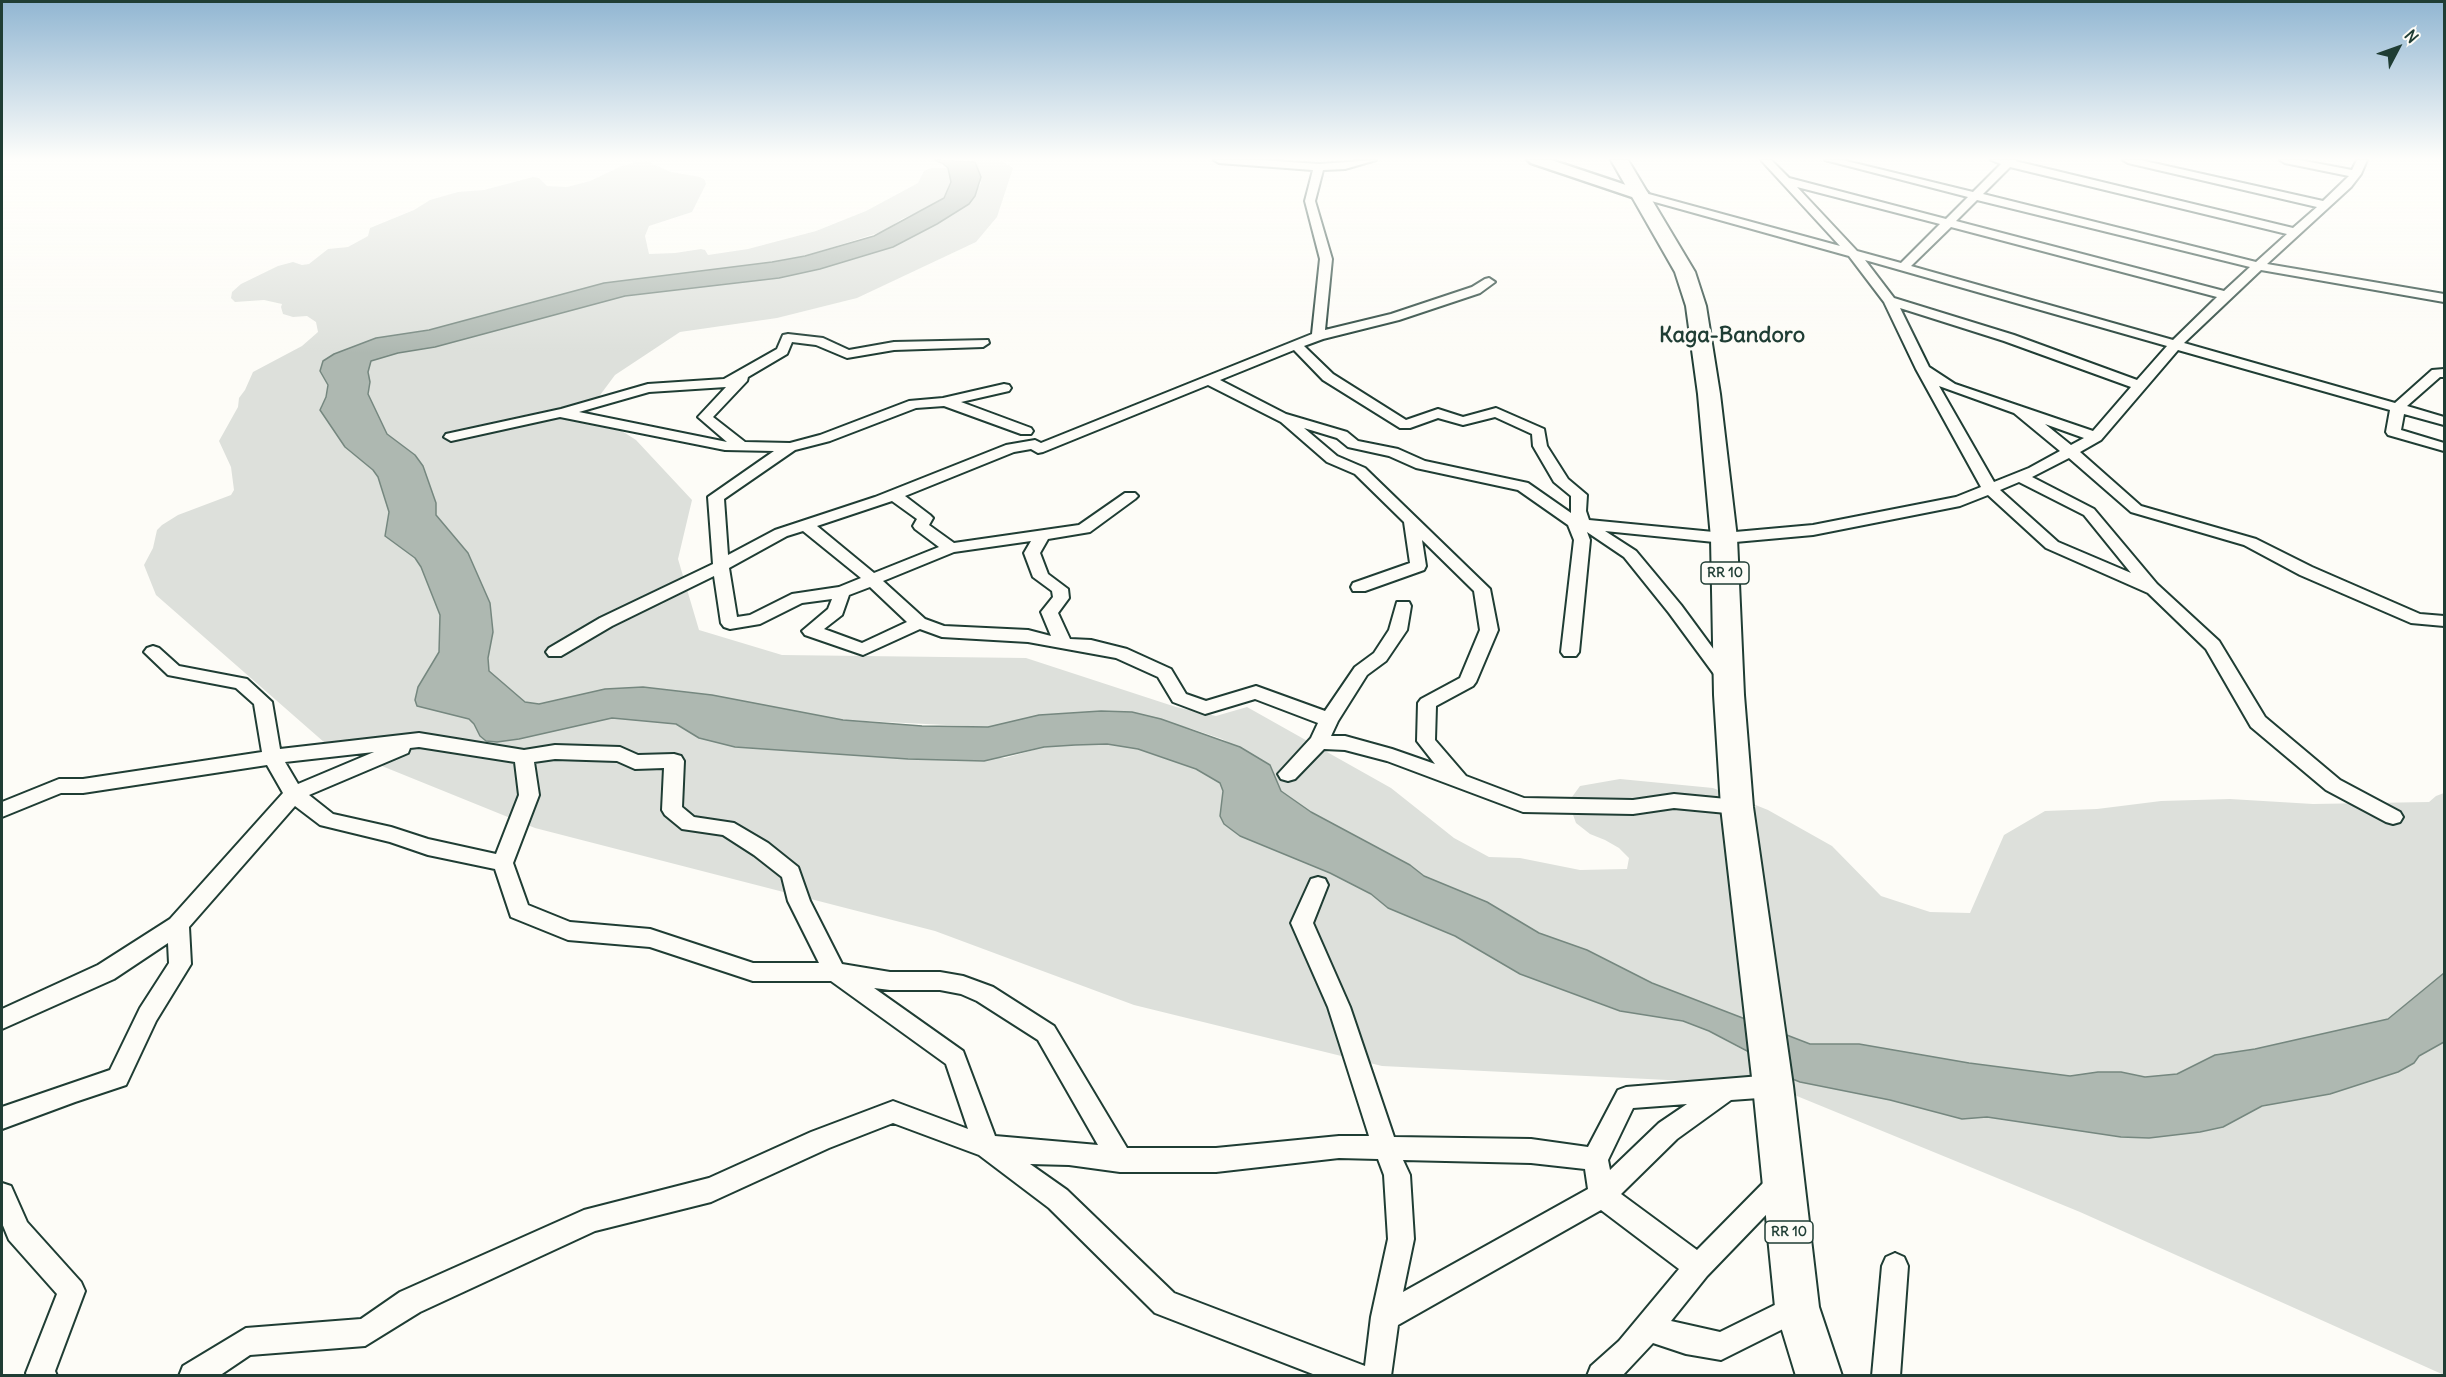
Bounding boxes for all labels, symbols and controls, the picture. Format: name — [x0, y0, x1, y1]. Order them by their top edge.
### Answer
north arrow — [2368, 18, 2428, 78]
text: N — [2400, 25, 2423, 47]
district label: Kaga-Bandoro — [1659, 323, 1805, 349]
road number: RR 10 — [1701, 562, 1749, 584]
road number: RR 10 — [1765, 1221, 1813, 1243]

